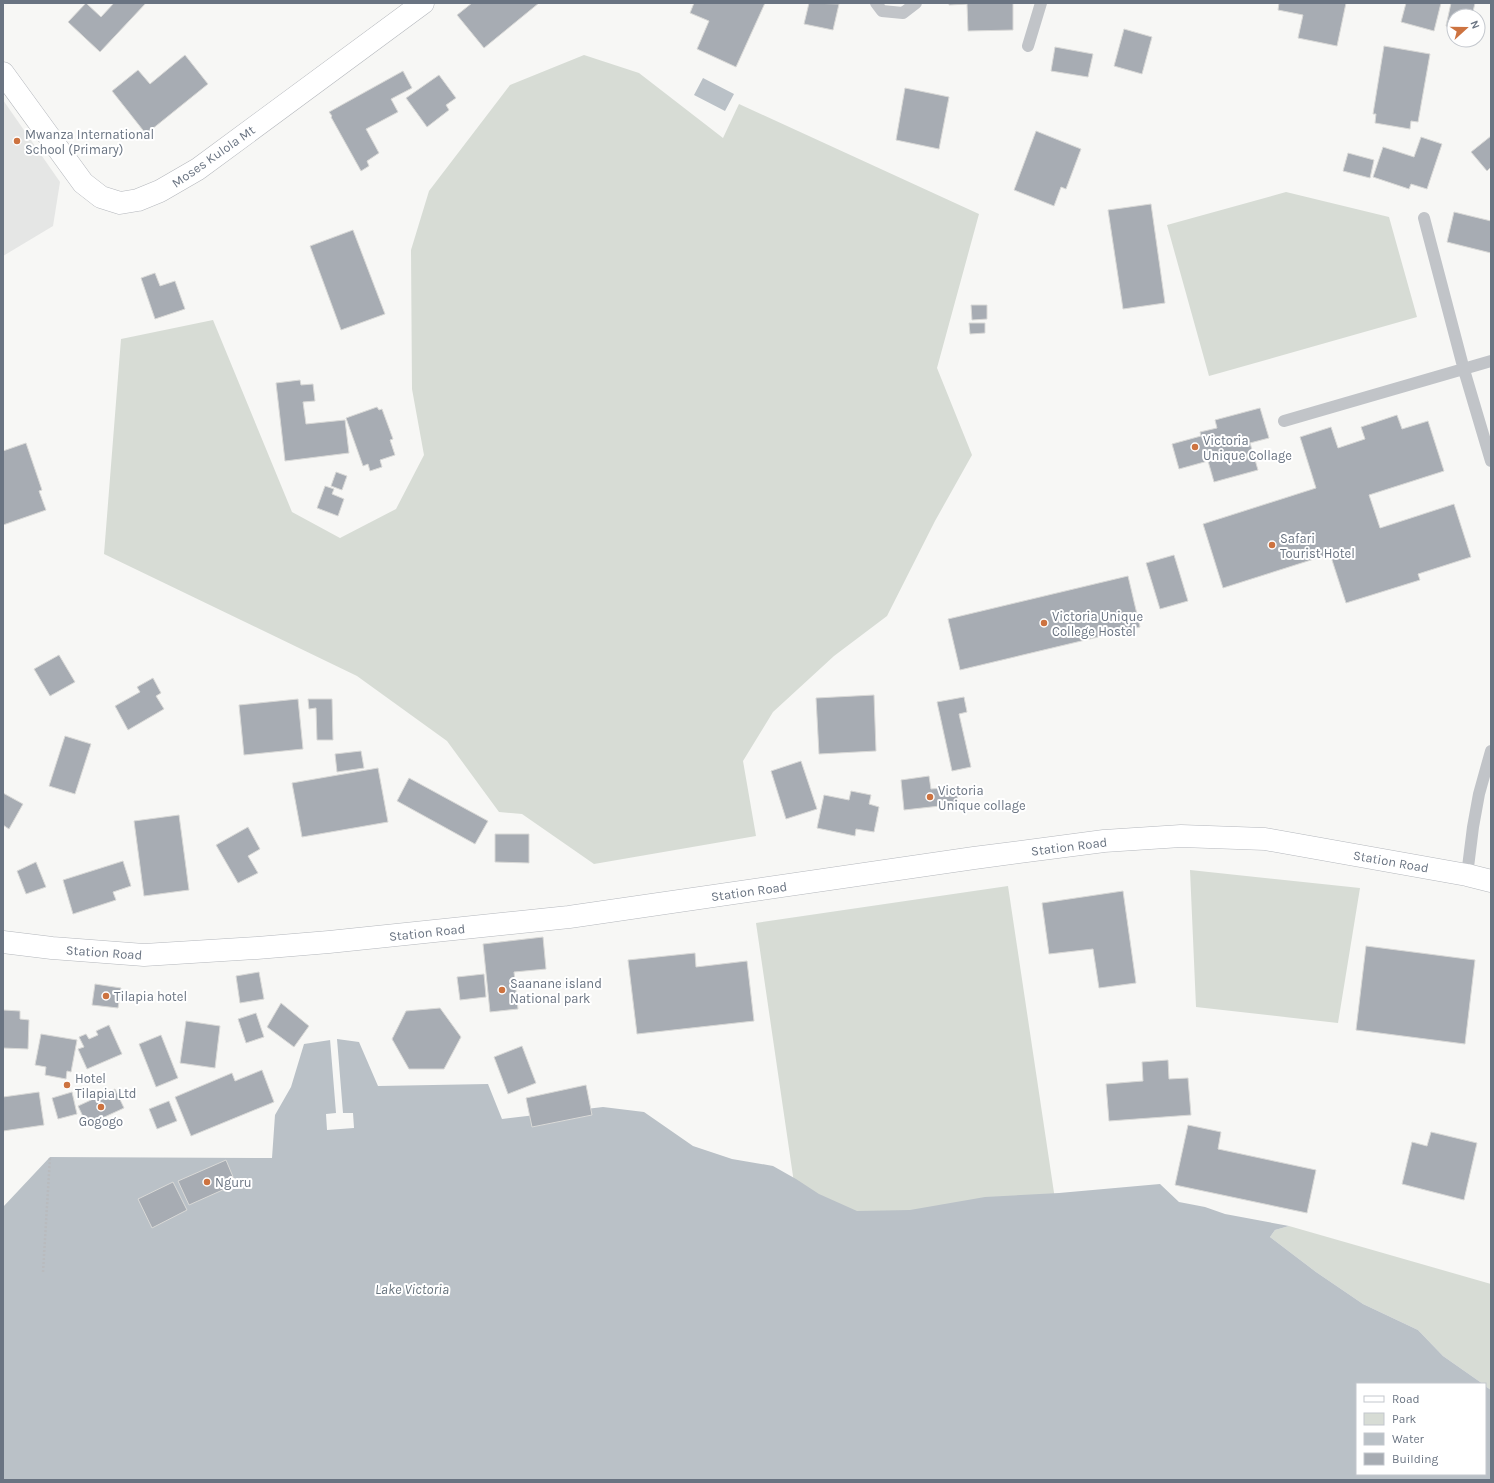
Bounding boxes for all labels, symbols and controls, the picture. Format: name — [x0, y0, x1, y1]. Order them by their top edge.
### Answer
north arrow — [1446, 8, 1486, 48]
text: N — [1467, 19, 1482, 31]
street label: Moses Kulola Mt — [169, 122, 258, 191]
place label: Mwanza International School (Primary) — [25, 127, 154, 157]
marker: Mwanza International School (Primary) — [12, 136, 22, 146]
place label: Victoria Unique Collage — [1203, 433, 1292, 464]
marker: Victoria Unique Collage — [1190, 442, 1200, 452]
place label: Safari Tourist Hotel — [1280, 531, 1355, 561]
marker: Safari Tourist Hotel — [1267, 540, 1277, 550]
place label: Victoria Unique College Hostel — [1052, 609, 1143, 639]
marker: Victoria Unique College Hostel — [1039, 618, 1049, 628]
place label: Victoria Unique collage — [938, 783, 1026, 814]
marker: Victoria Unique collage — [925, 792, 935, 802]
street label: Station Road — [1030, 834, 1108, 859]
street label: Station Road — [1352, 847, 1430, 876]
street label: Station Road — [710, 879, 788, 904]
street label: Station Road — [388, 921, 466, 944]
street label: Station Road — [65, 942, 143, 963]
place label: Saanane island National park — [510, 976, 602, 1006]
marker: Saanane island National park — [497, 985, 507, 995]
place label: Tilapia hotel — [114, 989, 187, 1004]
marker: Tilapia hotel — [101, 991, 111, 1001]
place label: Hotel Tilapia Ltd — [75, 1071, 137, 1101]
marker: Hotel Tilapia Ltd — [62, 1080, 72, 1090]
marker: Gogogo — [96, 1102, 106, 1112]
place label: Gogogo — [79, 1114, 123, 1129]
place label: Nguru — [215, 1175, 252, 1190]
marker: Nguru — [202, 1177, 212, 1187]
water label: Lake Victoria — [375, 1281, 449, 1298]
legend — [1356, 1383, 1486, 1475]
text: Road — [1392, 1392, 1420, 1406]
text: Park — [1392, 1412, 1417, 1426]
text: Water — [1392, 1432, 1425, 1446]
text: Building — [1392, 1452, 1439, 1466]

